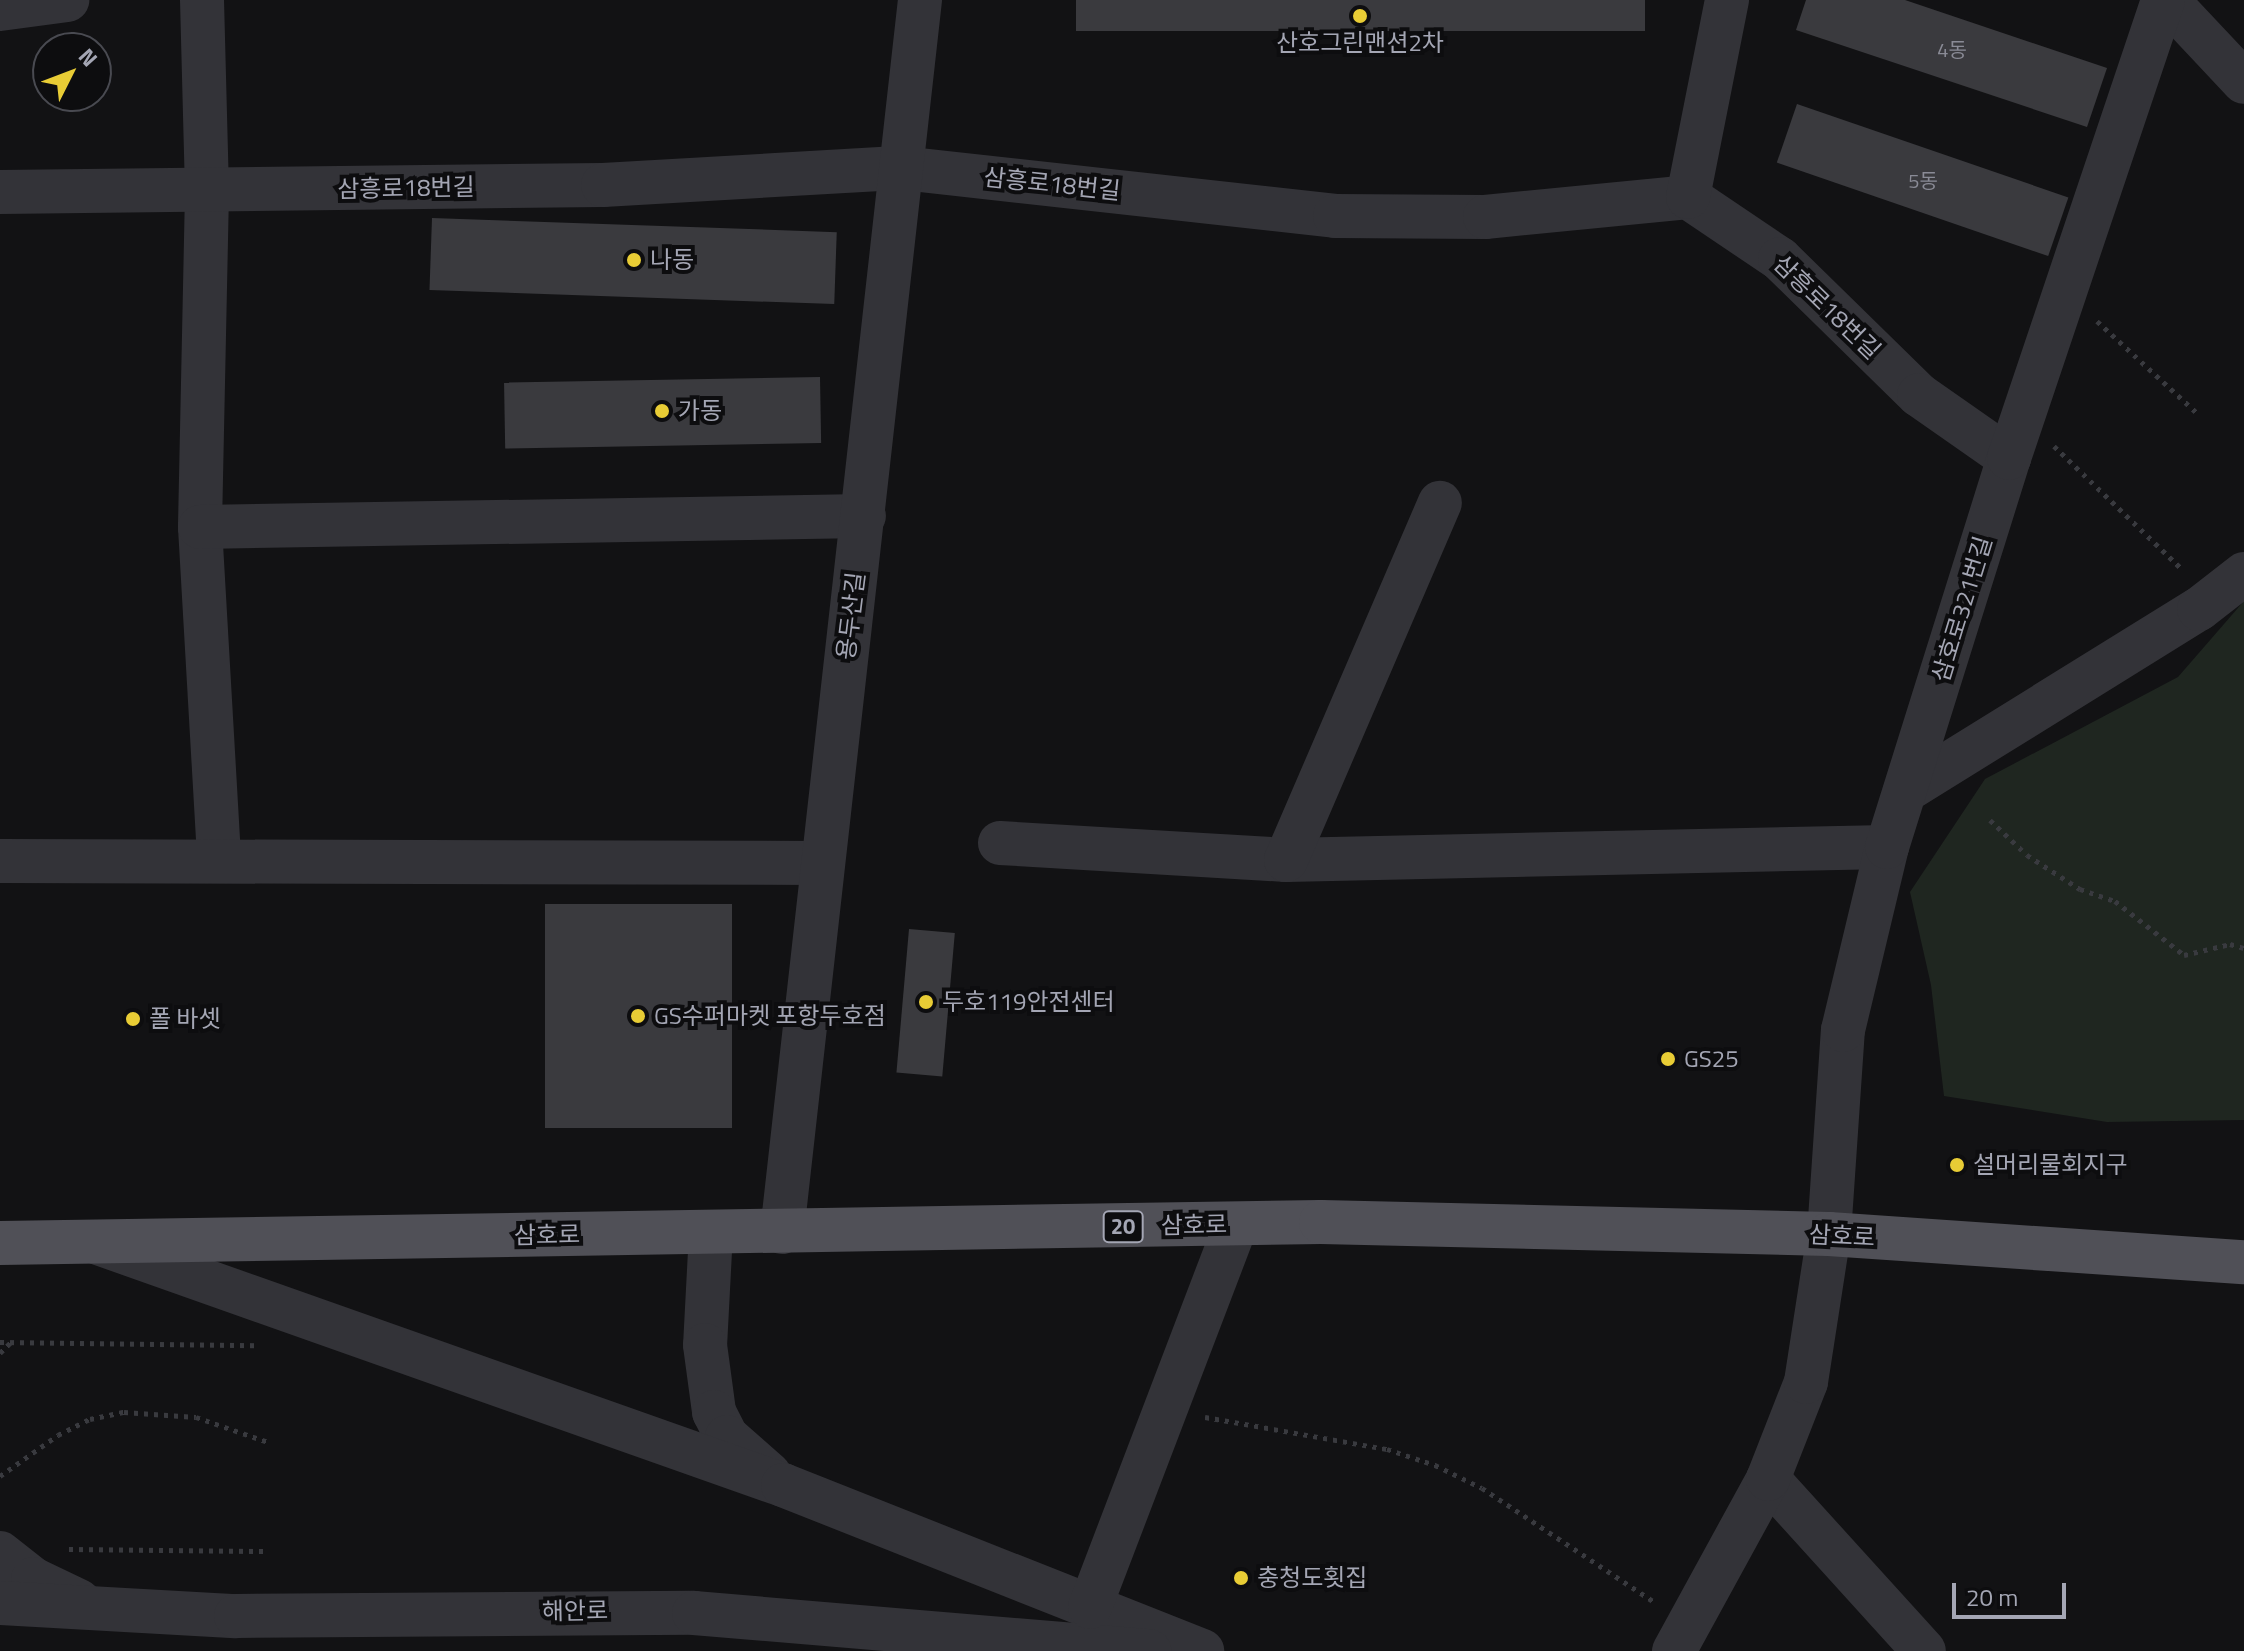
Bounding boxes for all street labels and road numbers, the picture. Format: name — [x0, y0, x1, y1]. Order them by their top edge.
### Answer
street label: 삼흥로18번길 — [982, 163, 1122, 205]
street label: 삼흥로18번길 — [337, 172, 475, 204]
street label: 삼흥로18번길 — [1768, 249, 1886, 365]
street label: 삼호로321번길 — [1926, 533, 1998, 685]
street label: 용두산길 — [831, 570, 871, 662]
road number: 20 — [1101, 1209, 1145, 1245]
street label: 삼호로 — [1161, 1210, 1227, 1240]
street label: 삼호로 — [514, 1220, 580, 1250]
street label: 삼호로 — [1808, 1220, 1876, 1252]
street label: 해안로 — [542, 1596, 608, 1626]

